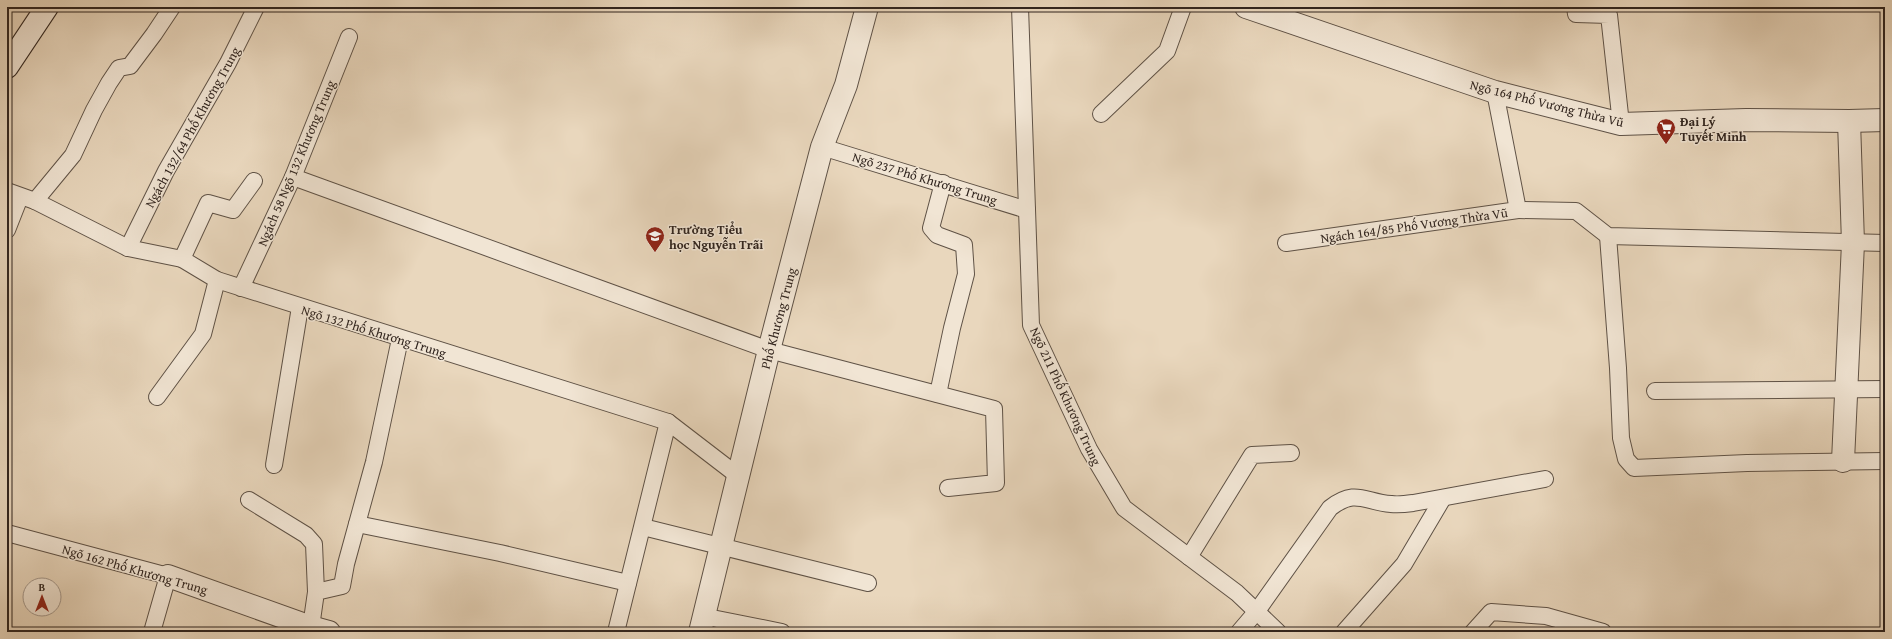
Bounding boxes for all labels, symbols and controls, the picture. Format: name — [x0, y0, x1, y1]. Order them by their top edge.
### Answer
street label: Ngách 132/64 Phố Khương Trung — [140, 43, 245, 211]
street label: Ngõ 164 Phố Vương Thừa Vũ — [1468, 75, 1626, 132]
street label: Ngách 58 Ngõ 132 Khương Trung — [253, 77, 340, 249]
place label: Đại Lý Tuyết Minh — [1680, 112, 1747, 146]
supermarket icon: Đại Lý Tuyết Minh — [1655, 117, 1677, 145]
street label: Ngõ 237 Phố Khương Trung — [850, 147, 1000, 210]
street label: Ngách 164/85 Phố Vương Thừa Vũ — [1319, 203, 1509, 248]
place label: Trường Tiểu học Nguyễn Trãi — [669, 220, 763, 254]
school or university icon: Trường Tiểu học Nguyễn Trãi — [644, 225, 666, 253]
street label: Phố Khương Trung — [756, 265, 801, 371]
street label: Ngõ 132 Phố Khương Trung — [299, 300, 449, 363]
street label: Ngõ 211 Phố Khương Trung — [1025, 324, 1106, 469]
street label: Ngõ 162 Phố Khương Trung — [60, 540, 210, 599]
north arrow — [22, 577, 62, 617]
text: B — [39, 579, 46, 595]

